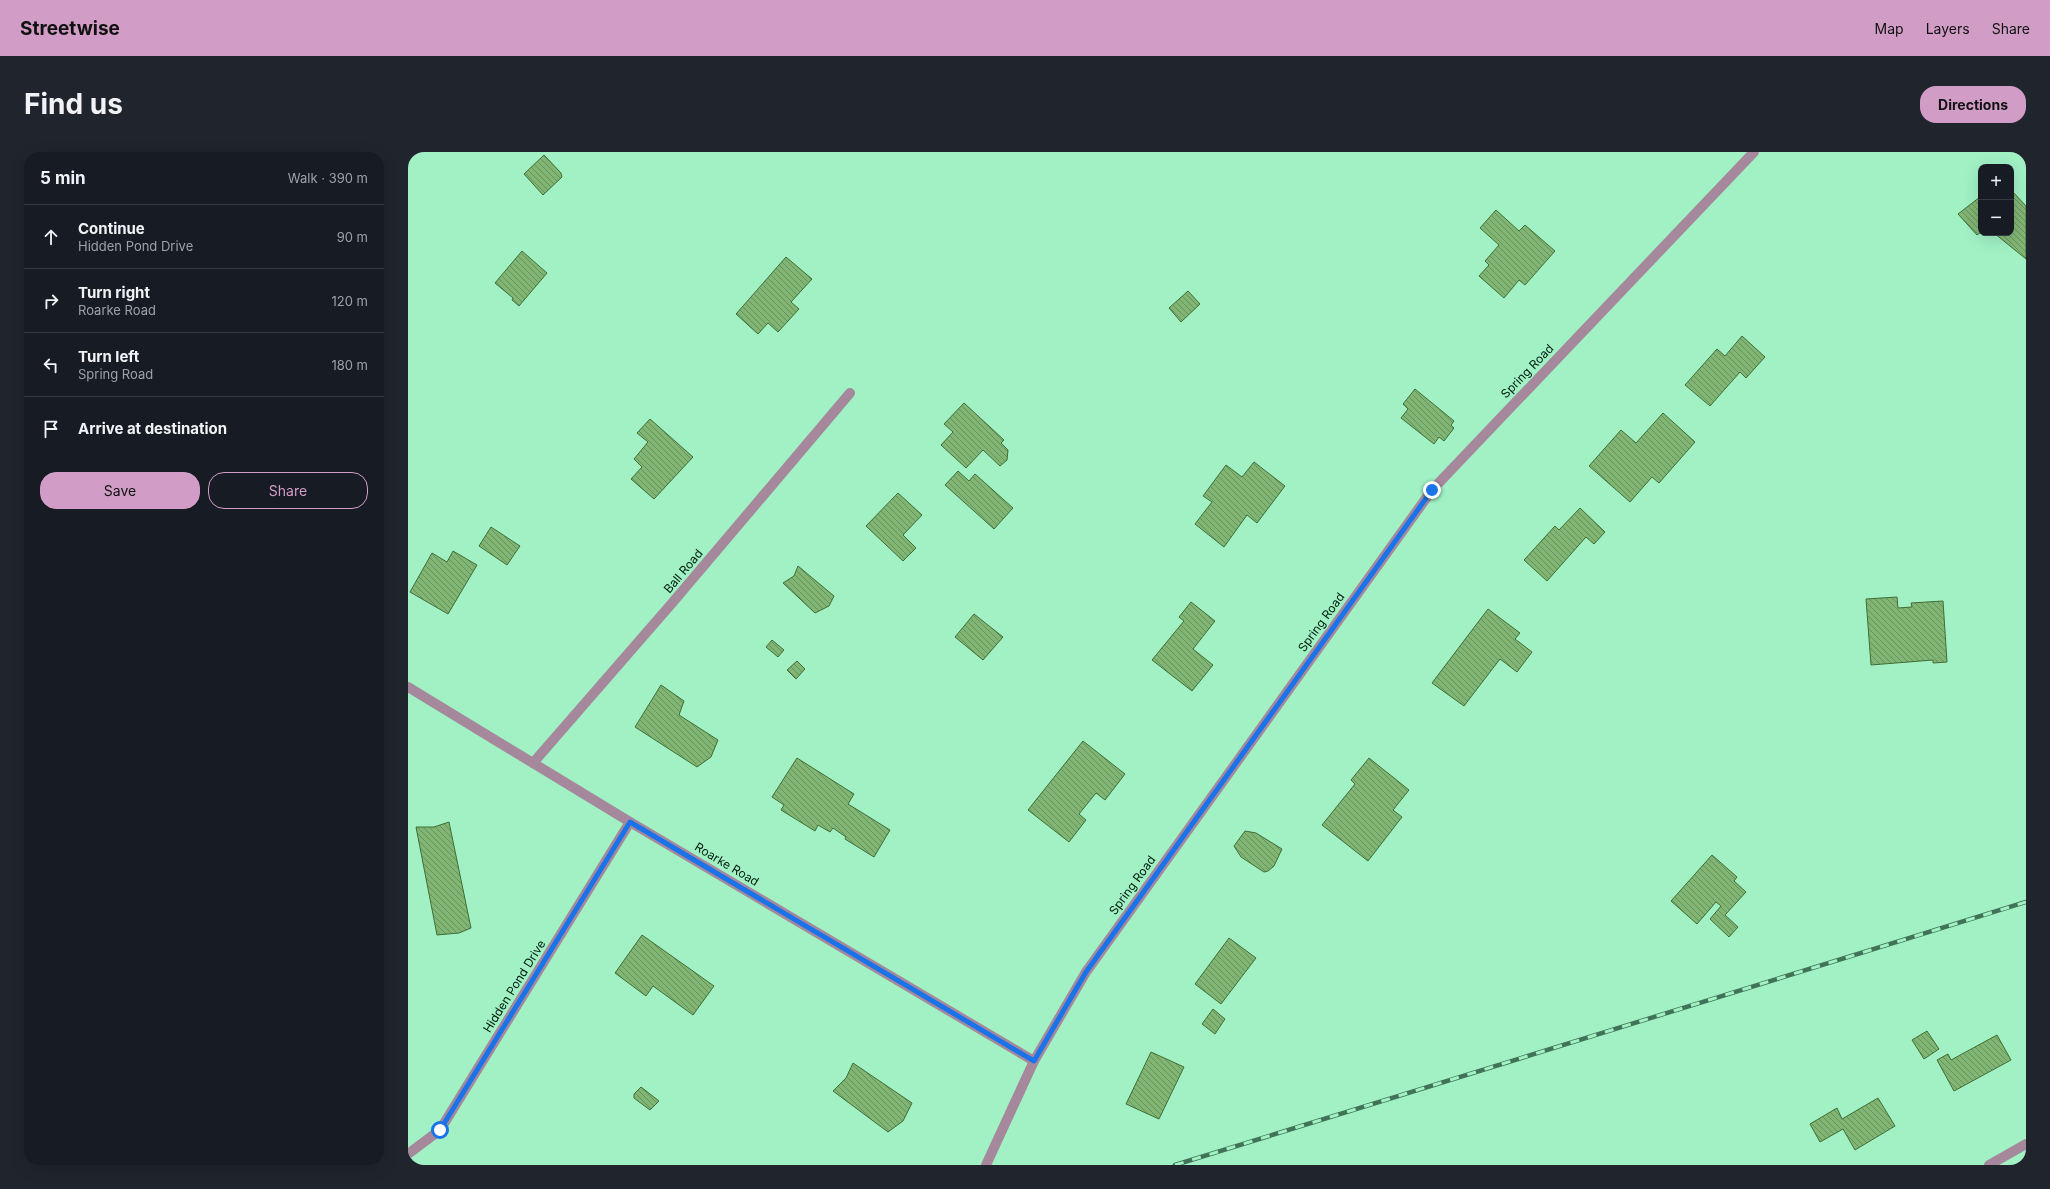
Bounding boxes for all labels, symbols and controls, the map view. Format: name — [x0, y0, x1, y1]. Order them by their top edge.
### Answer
text: Streetwise — [20, 17, 120, 40]
text: Map — [1875, 20, 1904, 37]
text: Layers — [1926, 20, 1970, 37]
text: Share — [1992, 20, 2030, 37]
button: Directions — [1920, 86, 2026, 123]
text: Find us — [24, 87, 123, 121]
map controls — [1978, 164, 2014, 236]
button: + — [1978, 164, 2014, 200]
text: 5 min — [40, 168, 86, 188]
text: Walk · 390 m — [288, 170, 368, 186]
button: − — [1978, 200, 2014, 236]
text: Continue — [78, 219, 145, 238]
icon: ahead — [40, 226, 62, 248]
text: 90 m — [337, 229, 368, 245]
text: Hidden Pond Drive — [78, 238, 193, 254]
text: Turn right — [78, 283, 150, 302]
icon: right — [40, 290, 62, 312]
text: 120 m — [332, 293, 368, 309]
text: Roarke Road — [78, 302, 156, 318]
street label: Spring Road — [1497, 341, 1557, 401]
text: Turn left — [78, 347, 139, 366]
icon: left — [40, 354, 62, 376]
text: 180 m — [331, 357, 368, 373]
text: Spring Road — [78, 366, 153, 382]
icon: arrive — [40, 418, 62, 440]
text: Arrive at destination — [78, 419, 227, 438]
button: Save — [40, 472, 200, 509]
button: Share — [208, 472, 368, 509]
route end — [1423, 481, 1441, 499]
street label: Ball Road — [660, 546, 706, 596]
street label: Spring Road — [1295, 590, 1347, 654]
street label: Roarke Road — [692, 839, 762, 889]
street label: Spring Road — [1106, 853, 1158, 917]
street label: Hidden Pond Drive — [479, 937, 549, 1035]
route start — [431, 1121, 449, 1139]

